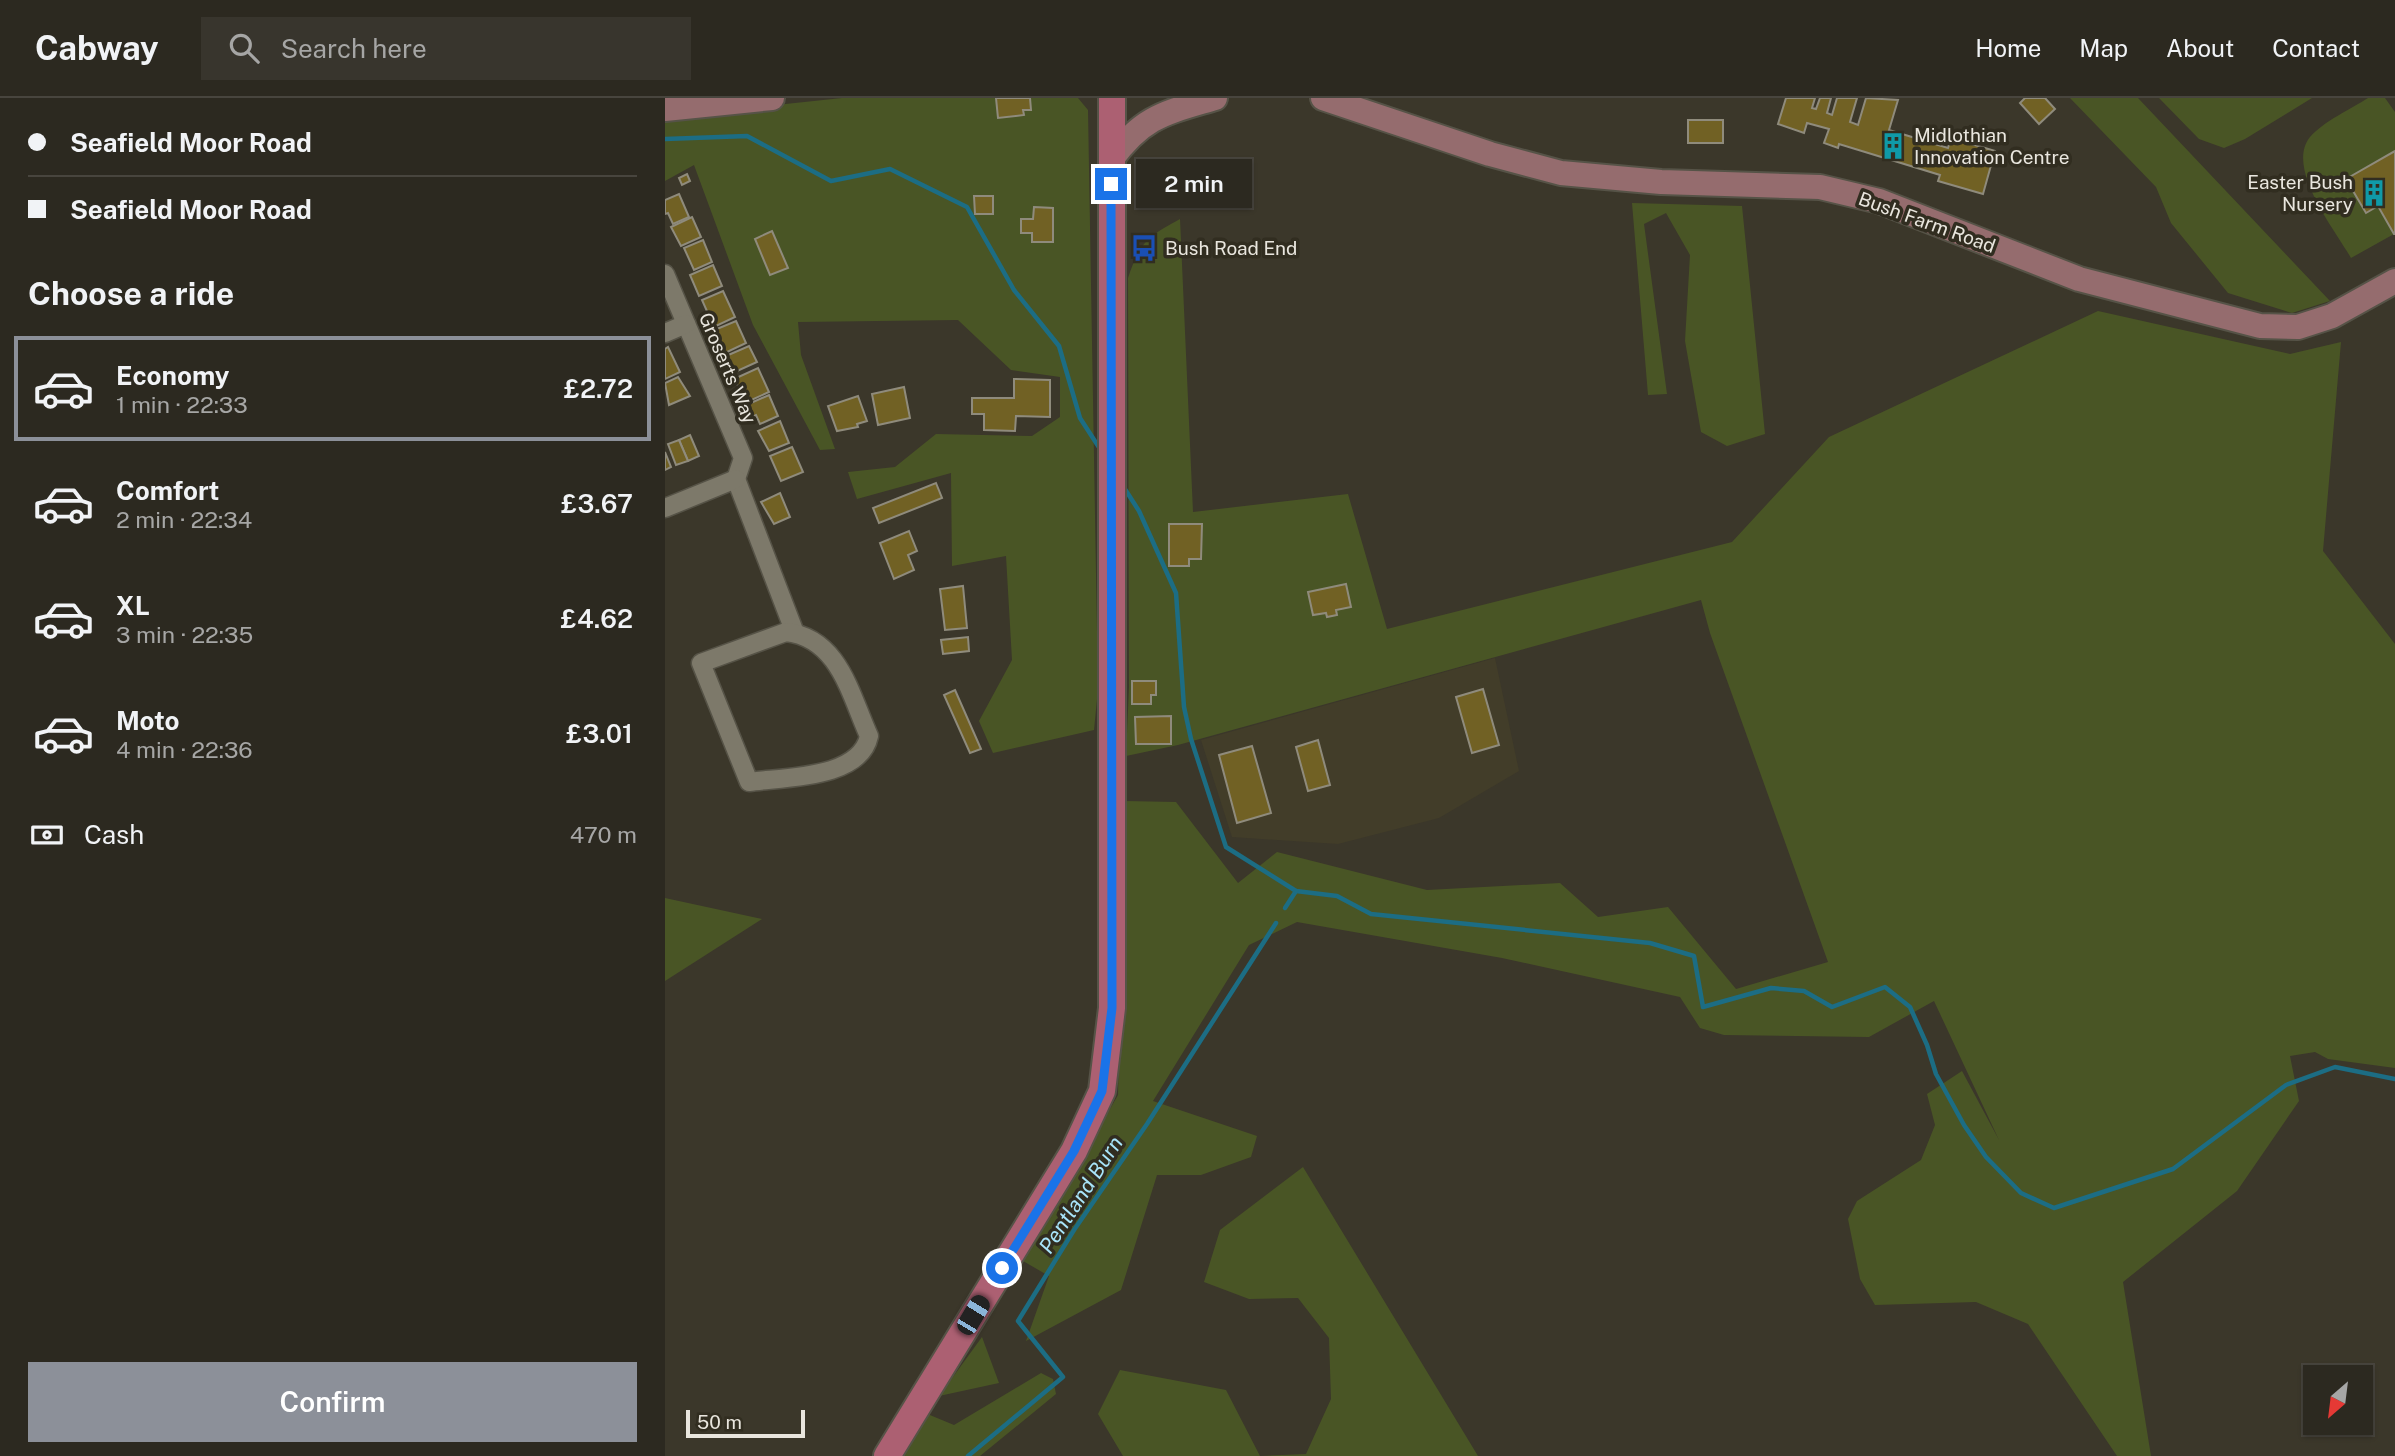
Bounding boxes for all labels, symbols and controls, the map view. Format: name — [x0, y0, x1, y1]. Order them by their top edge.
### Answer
search box — [201, 17, 691, 80]
text: Cabway — [35, 29, 159, 67]
icon: search — [225, 29, 263, 67]
text: Search here — [281, 33, 427, 64]
text: Home — [1975, 34, 2041, 62]
text: Map — [2079, 34, 2128, 62]
text: About — [2166, 34, 2234, 62]
text: Contact — [2272, 34, 2360, 62]
place label: Midlothian Innovation Centre — [1914, 124, 2070, 168]
text: Seafield Moor Road — [70, 127, 312, 158]
building icon: Midlothian Innovation Centre — [1878, 131, 1908, 161]
callout: 2 min — [1136, 160, 1251, 208]
route end — [1095, 168, 1127, 200]
text: 2 min — [1164, 170, 1224, 197]
place label: Easter Bush Nursery — [2247, 171, 2353, 215]
building icon: Easter Bush Nursery — [2359, 178, 2389, 208]
street label: Bush Farm Road — [1856, 187, 1998, 257]
text: Seafield Moor Road — [70, 194, 312, 225]
bus stop icon: Bush Road End — [1129, 233, 1159, 263]
place label: Bush Road End — [1165, 237, 1297, 259]
text: Choose a ride — [28, 275, 234, 312]
street label: Groserts Way — [695, 309, 761, 427]
icon: car — [32, 357, 95, 420]
text: Economy — [116, 360, 229, 391]
text: £2.72 — [564, 373, 633, 404]
text: 1 min · 22:33 — [116, 391, 248, 418]
icon: car — [32, 472, 95, 535]
text: Comfort — [116, 475, 219, 506]
text: £3.67 — [561, 488, 633, 519]
text: 2 min · 22:34 — [116, 506, 252, 533]
icon: car — [32, 587, 95, 650]
text: XL — [116, 590, 150, 621]
text: £4.62 — [561, 603, 633, 634]
text: 3 min · 22:35 — [116, 621, 253, 648]
icon: car — [32, 702, 95, 765]
text: Moto — [116, 705, 179, 736]
text: £3.01 — [566, 718, 633, 749]
text: 4 min · 22:36 — [116, 736, 253, 763]
icon: cash — [28, 816, 66, 854]
text: Cash — [84, 819, 144, 850]
text: 470 m — [570, 821, 637, 848]
water label: Pentland Burn — [1033, 1131, 1128, 1258]
route start — [986, 1252, 1018, 1284]
car — [954, 1292, 993, 1338]
button: Confirm — [28, 1362, 637, 1442]
north arrow — [2303, 1365, 2373, 1435]
map controls — [2303, 1365, 2373, 1435]
scale bar — [686, 1407, 805, 1439]
text: 50 m — [697, 1411, 742, 1433]

